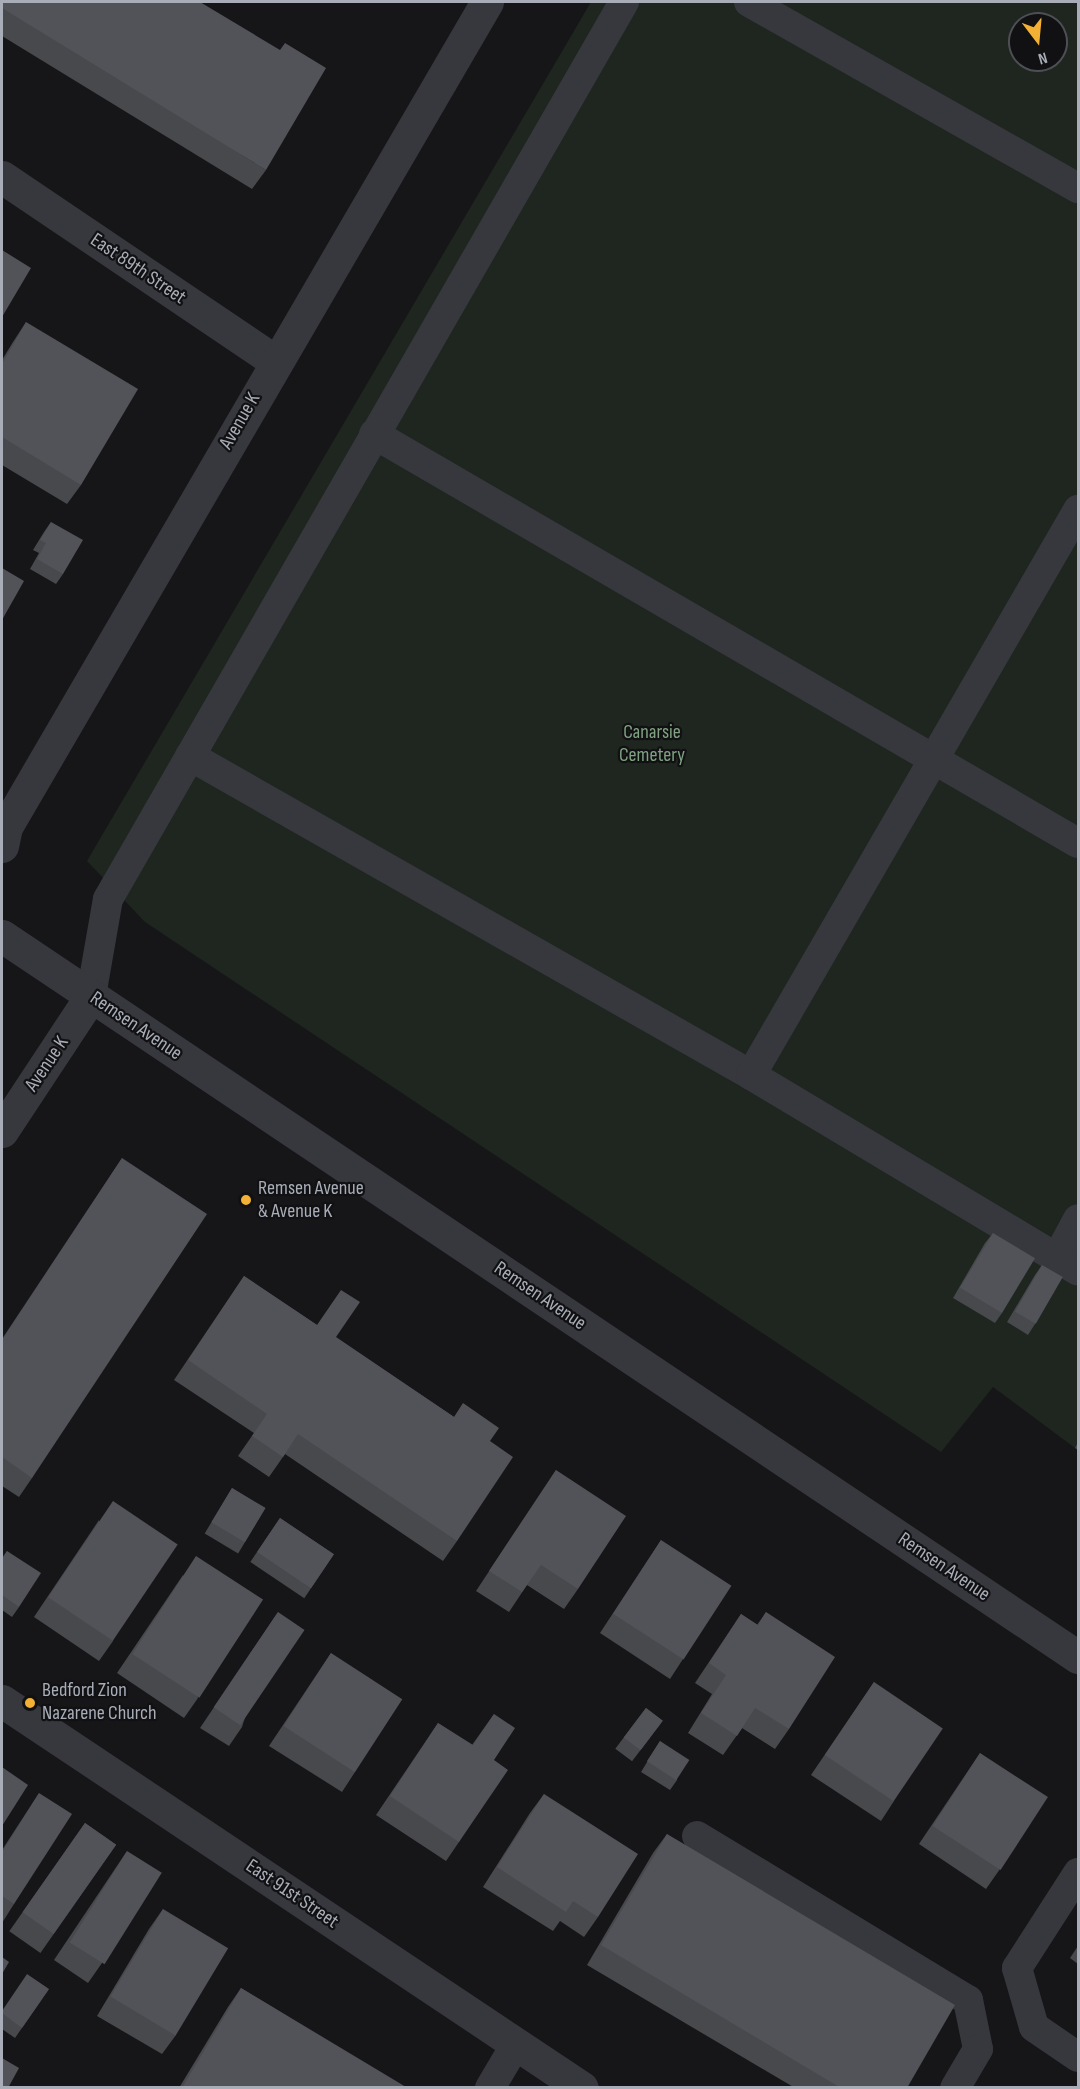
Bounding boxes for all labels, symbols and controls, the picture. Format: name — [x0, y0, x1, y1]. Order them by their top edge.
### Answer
north arrow — [1008, 12, 1068, 72]
text: N — [1036, 48, 1049, 68]
street label: East 89th Street — [86, 228, 190, 310]
street label: Avenue K — [214, 389, 266, 453]
park label: Canarsie Cemetery — [619, 721, 685, 768]
street label: Remsen Avenue — [85, 986, 187, 1066]
street label: Avenue K — [20, 1032, 74, 1096]
place label: Remsen Avenue & Avenue K — [258, 1176, 364, 1223]
marker: Remsen Avenue & Avenue K — [239, 1193, 253, 1207]
street label: Remsen Avenue — [489, 1256, 591, 1336]
street label: Remsen Avenue — [893, 1527, 995, 1607]
place label: Bedford Zion Nazarene Church — [42, 1679, 157, 1726]
marker: Bedford Zion Nazarene Church — [23, 1696, 37, 1710]
street label: East 91st Street — [241, 1854, 343, 1934]

